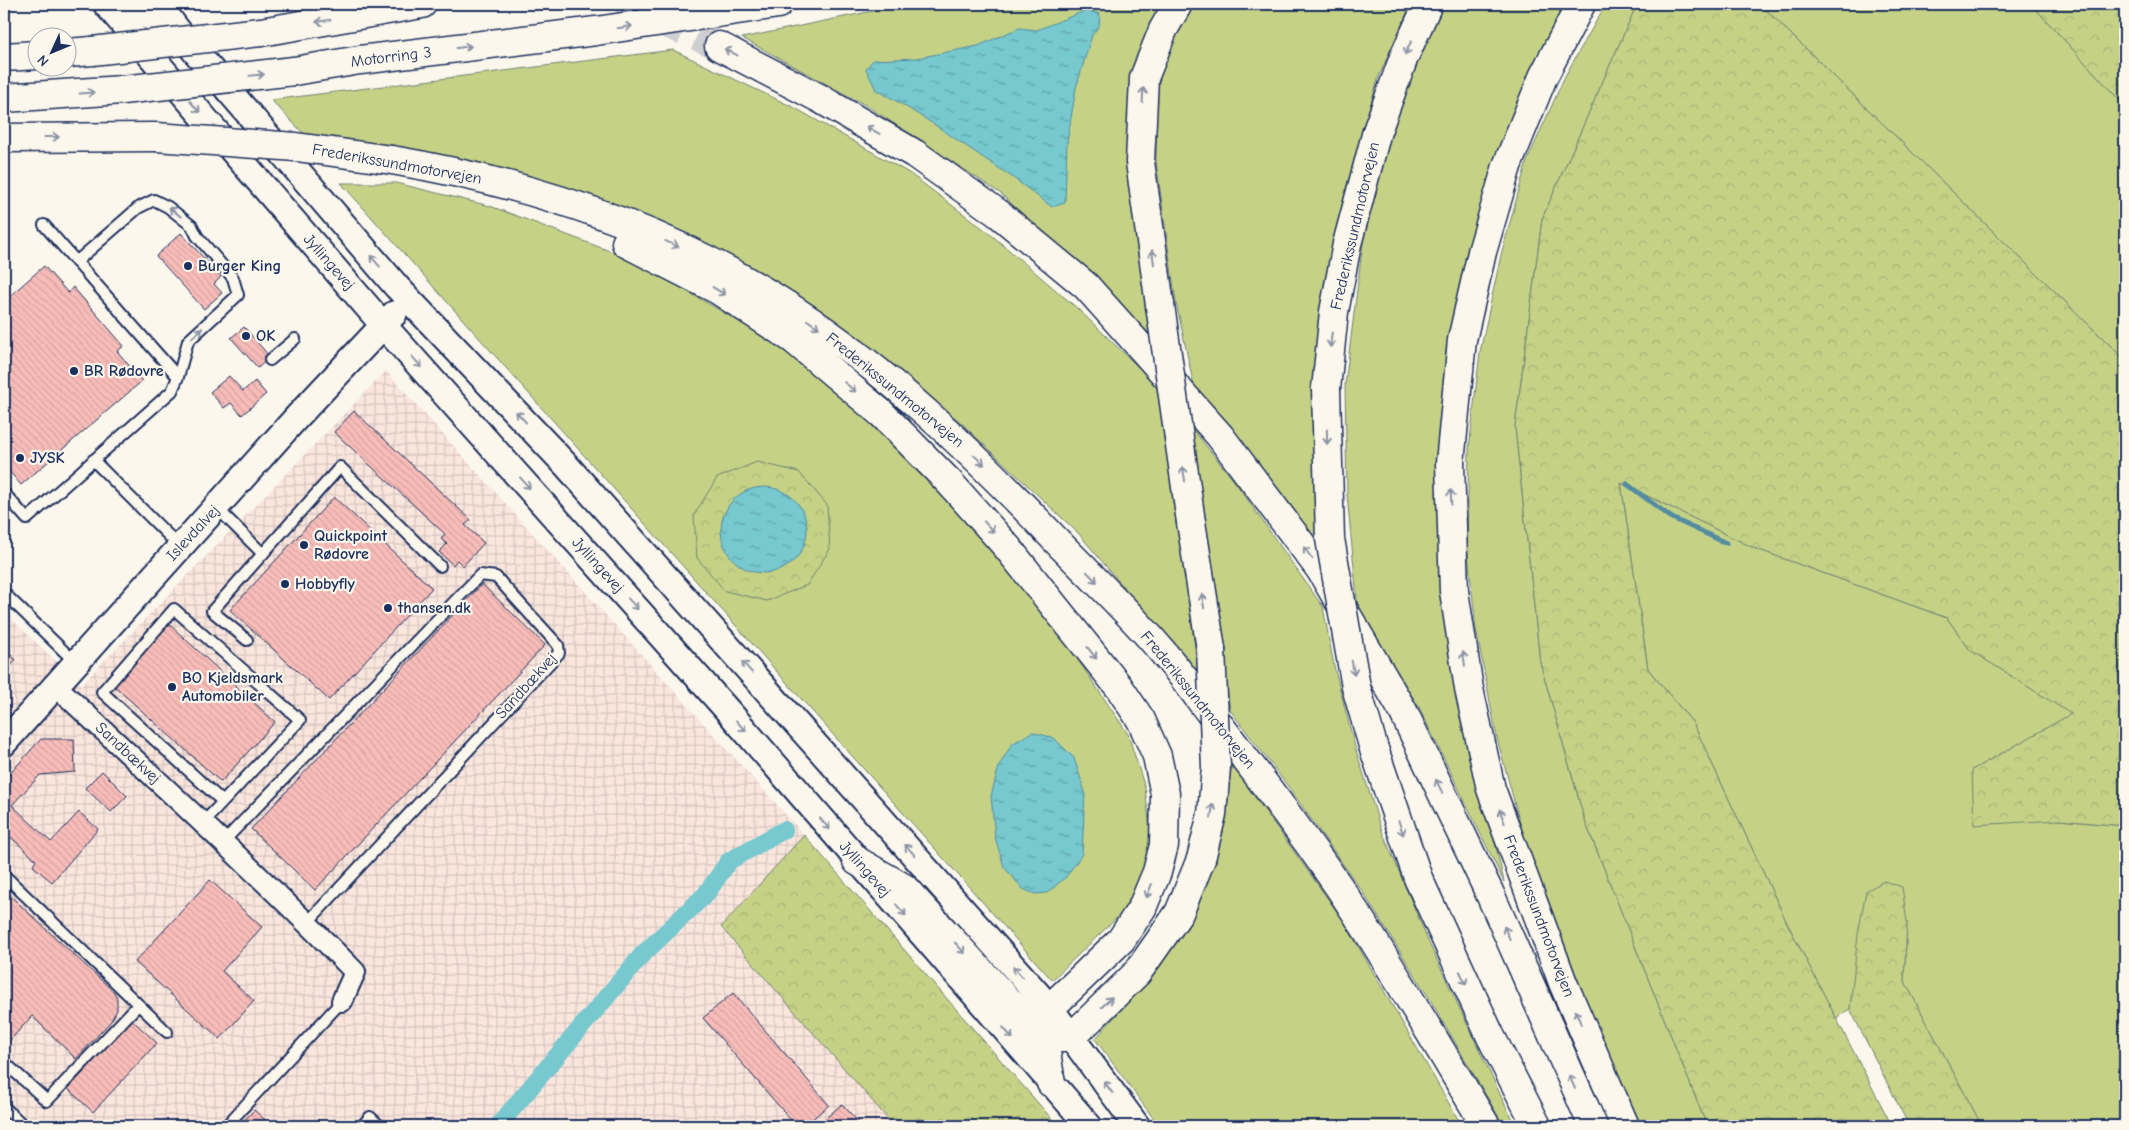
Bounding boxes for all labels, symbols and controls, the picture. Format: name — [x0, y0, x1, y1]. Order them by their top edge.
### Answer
one-way arrow — [315, 17, 331, 27]
one-way arrow — [617, 22, 633, 32]
north arrow — [28, 28, 78, 78]
one-way arrow — [1403, 40, 1413, 55]
one-way arrow — [455, 42, 471, 52]
street label: Motorring 3 — [349, 43, 433, 71]
one-way arrow — [723, 47, 738, 57]
text: N — [34, 51, 52, 70]
one-way arrow — [249, 70, 265, 80]
one-way arrow — [79, 88, 95, 97]
one-way arrow — [1139, 88, 1148, 104]
one-way arrow — [189, 100, 201, 113]
one-way arrow — [867, 124, 881, 134]
one-way arrow — [44, 132, 60, 142]
street label: Frederikssundmotorvejen — [311, 140, 483, 188]
street label: Frederikssundmotorvejen — [1327, 140, 1383, 312]
one-way arrow — [168, 207, 181, 218]
street label: Jyllingevej — [300, 230, 358, 294]
one-way arrow — [664, 239, 679, 249]
one-way arrow — [1148, 249, 1158, 265]
one-way arrow — [370, 255, 381, 268]
place label: Burger King — [198, 257, 281, 275]
marker: Burger King — [182, 260, 194, 272]
one-way arrow — [712, 287, 726, 297]
one-way arrow — [806, 319, 820, 329]
one-way arrow — [191, 327, 203, 339]
place label: OK — [256, 327, 275, 345]
street label: Frederikssundmotorvejen — [823, 329, 967, 451]
marker: OK — [240, 330, 252, 342]
one-way arrow — [1326, 331, 1336, 347]
one-way arrow — [411, 355, 423, 368]
place label: BR Rødovre — [84, 362, 164, 380]
marker: BR Rødovre — [68, 365, 80, 377]
one-way arrow — [843, 382, 856, 393]
one-way arrow — [515, 411, 527, 423]
one-way arrow — [1322, 428, 1332, 445]
place label: JYSK — [30, 449, 65, 467]
marker: JYSK — [14, 452, 26, 464]
one-way arrow — [973, 454, 986, 466]
one-way arrow — [1178, 467, 1188, 483]
one-way arrow — [519, 476, 530, 489]
one-way arrow — [1447, 489, 1456, 505]
street label: Islevdalvej — [163, 502, 223, 564]
one-way arrow — [984, 520, 995, 533]
place label: Quickpoint Rødovre — [314, 527, 388, 563]
street label: Jyllingevej — [568, 533, 628, 597]
marker: Quickpoint Rødovre — [298, 539, 310, 551]
one-way arrow — [1303, 546, 1313, 560]
one-way arrow — [1086, 571, 1098, 584]
place label: Hobbyfly — [295, 575, 356, 593]
marker: Hobbyfly — [279, 578, 291, 590]
one-way arrow — [1198, 593, 1208, 609]
one-way arrow — [627, 598, 639, 611]
place label: thansen.dk — [397, 599, 471, 617]
marker: thansen.dk — [382, 602, 394, 614]
street label: Frederikssundmotorvejen — [1137, 628, 1259, 772]
one-way arrow — [1086, 646, 1097, 659]
street label: Sandbækvej — [492, 649, 560, 723]
one-way arrow — [1459, 651, 1469, 667]
one-way arrow — [1348, 659, 1358, 675]
one-way arrow — [741, 660, 753, 673]
place label: BO Kjeldsmark Automobiler — [182, 669, 283, 705]
marker: BO Kjeldsmark Automobiler — [166, 681, 178, 693]
street label: Sandbækvej — [92, 718, 164, 788]
one-way arrow — [735, 719, 747, 732]
one-way arrow — [1434, 779, 1443, 794]
one-way arrow — [1207, 803, 1217, 819]
one-way arrow — [1497, 809, 1506, 825]
one-way arrow — [820, 817, 831, 830]
one-way arrow — [1396, 820, 1406, 836]
street label: Frederikssundmotorvejen — [1500, 833, 1578, 999]
street label: Jyllingevej — [836, 837, 894, 901]
one-way arrow — [904, 844, 916, 857]
one-way arrow — [1144, 883, 1154, 898]
one-way arrow — [895, 904, 907, 917]
one-way arrow — [1502, 926, 1512, 941]
one-way arrow — [954, 942, 965, 955]
one-way arrow — [1013, 966, 1024, 979]
one-way arrow — [1459, 970, 1469, 985]
one-way arrow — [1101, 996, 1113, 1008]
one-way arrow — [1573, 1010, 1583, 1025]
one-way arrow — [1002, 1026, 1014, 1039]
one-way arrow — [1567, 1075, 1577, 1090]
one-way arrow — [1103, 1080, 1113, 1094]

